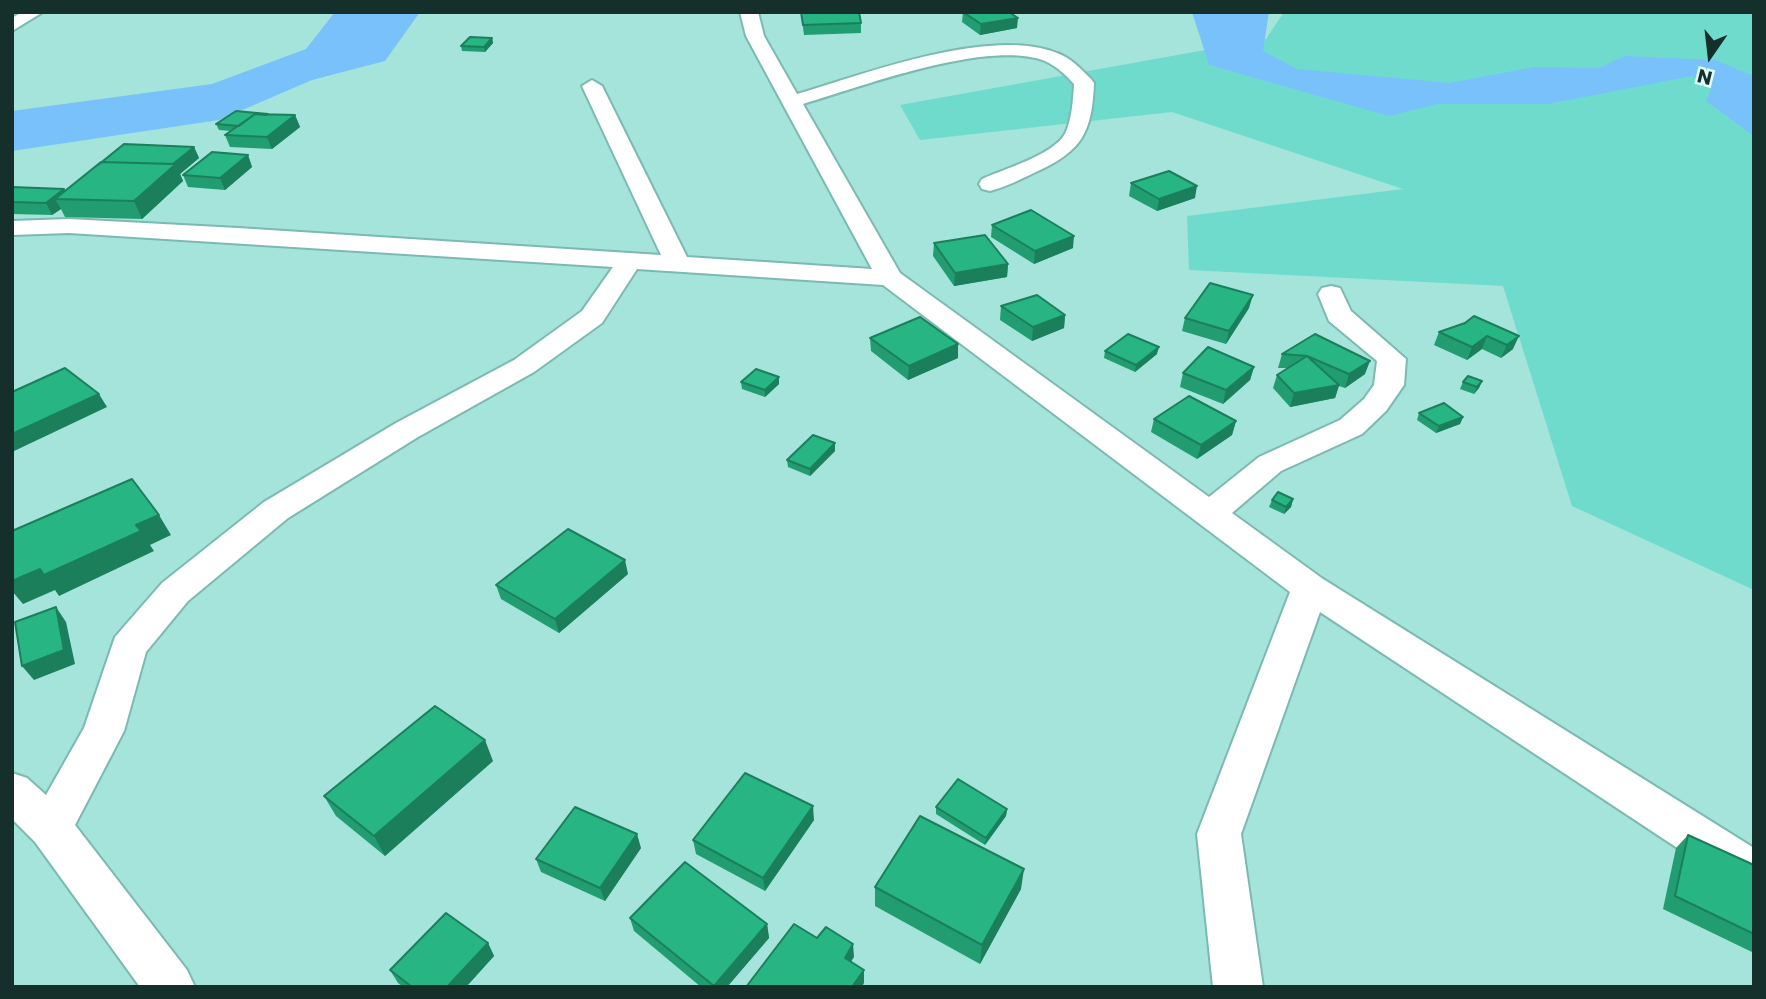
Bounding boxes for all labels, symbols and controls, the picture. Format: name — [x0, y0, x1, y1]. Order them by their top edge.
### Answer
north arrow — [1675, 21, 1745, 91]
text: N — [1695, 62, 1715, 92]

